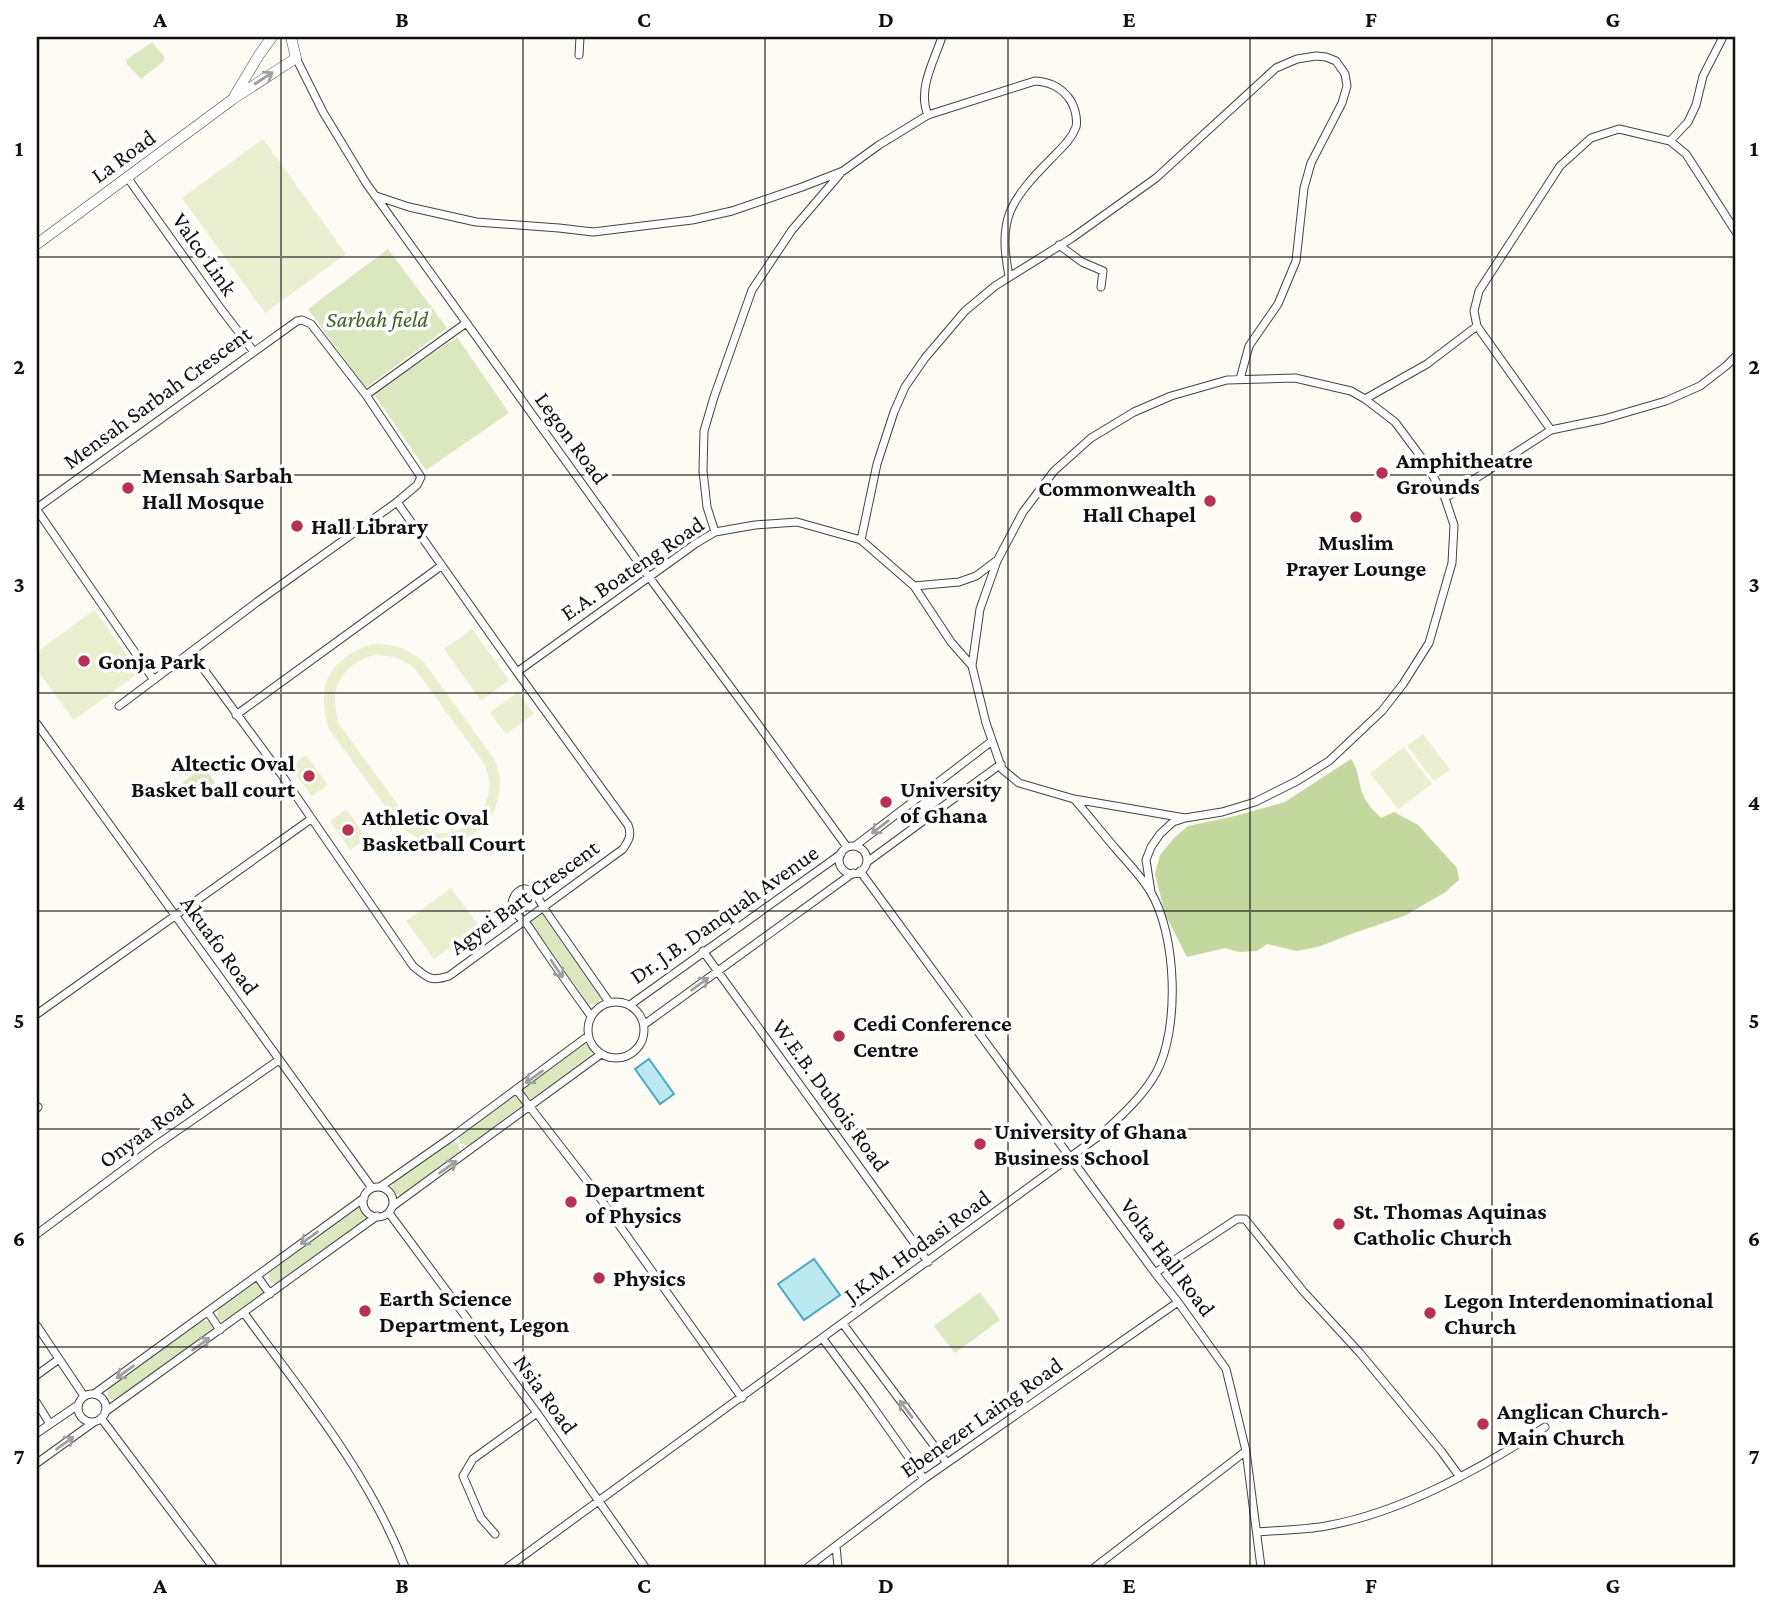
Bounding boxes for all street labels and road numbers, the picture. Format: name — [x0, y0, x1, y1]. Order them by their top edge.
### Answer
street label: La Road — [86, 124, 160, 188]
street label: Valco Link — [167, 208, 243, 300]
street label: Mensah Sarbah Crescent — [58, 320, 257, 474]
street label: Legon Road — [530, 387, 614, 489]
street label: E.A. Boateng Road — [555, 510, 709, 626]
street label: Agyei Bart Crescent — [444, 834, 604, 960]
street label: Dr. J.B. Danquah Avenue — [625, 839, 823, 989]
street label: Akuafo Road — [175, 890, 265, 1000]
street label: W.E.B. Dubois Road — [767, 1014, 895, 1176]
street label: Onyaa Road — [94, 1087, 198, 1173]
street label: J.K.M. Hodasi Road — [837, 1184, 995, 1309]
street label: Volta Hall Road — [1115, 1193, 1221, 1321]
street label: Nsia Road — [509, 1349, 583, 1439]
street label: Ebenezer Laing Road — [895, 1351, 1067, 1483]

